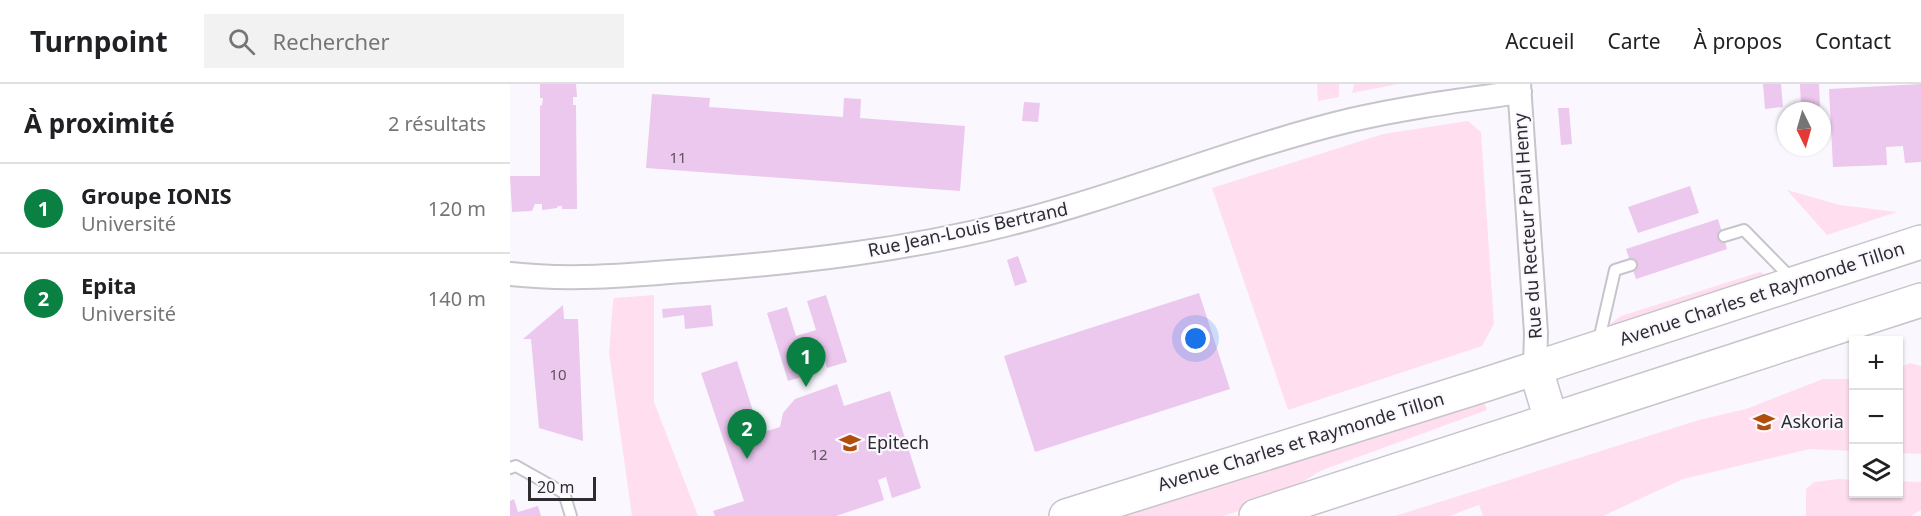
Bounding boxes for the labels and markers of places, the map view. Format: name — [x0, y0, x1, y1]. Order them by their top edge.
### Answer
pin: 1 — [786, 338, 826, 387]
place label: Askoria — [1781, 409, 1844, 433]
pin: 2 — [728, 410, 766, 459]
school or university icon: Askoria — [1752, 410, 1776, 434]
place label: Epitech — [867, 430, 929, 454]
school or university icon: Epitech — [838, 431, 862, 455]

